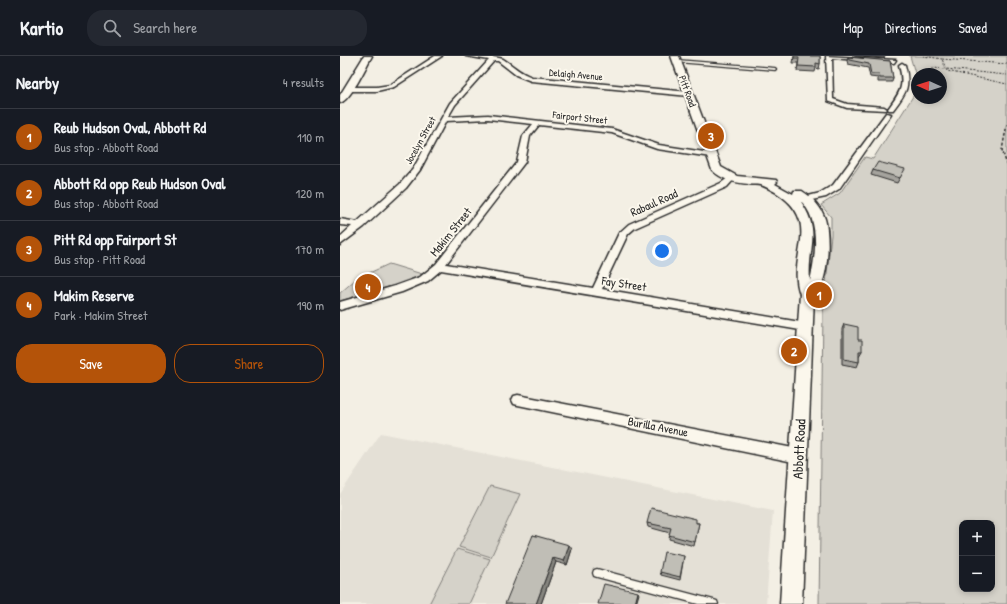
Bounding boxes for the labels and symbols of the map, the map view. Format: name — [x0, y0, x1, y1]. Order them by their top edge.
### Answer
street label: Delaigh Avenue — [549, 66, 603, 83]
north arrow — [911, 68, 947, 104]
street label: Pitt Road — [676, 74, 699, 109]
street label: Fairport Street — [551, 108, 608, 127]
street label: Jocelyn Street — [402, 114, 439, 166]
pin: 3 — [698, 121, 724, 151]
street label: Rabaul Road — [627, 184, 680, 221]
street label: Makim Street — [426, 203, 476, 260]
your location — [652, 241, 672, 261]
street label: Fay Street — [600, 271, 648, 296]
pin: 4 — [355, 272, 381, 302]
pin: 1 — [806, 280, 832, 310]
pin: 2 — [781, 336, 807, 366]
street label: Burilla Avenue — [626, 412, 690, 441]
street label: Abbott Road — [787, 418, 810, 479]

